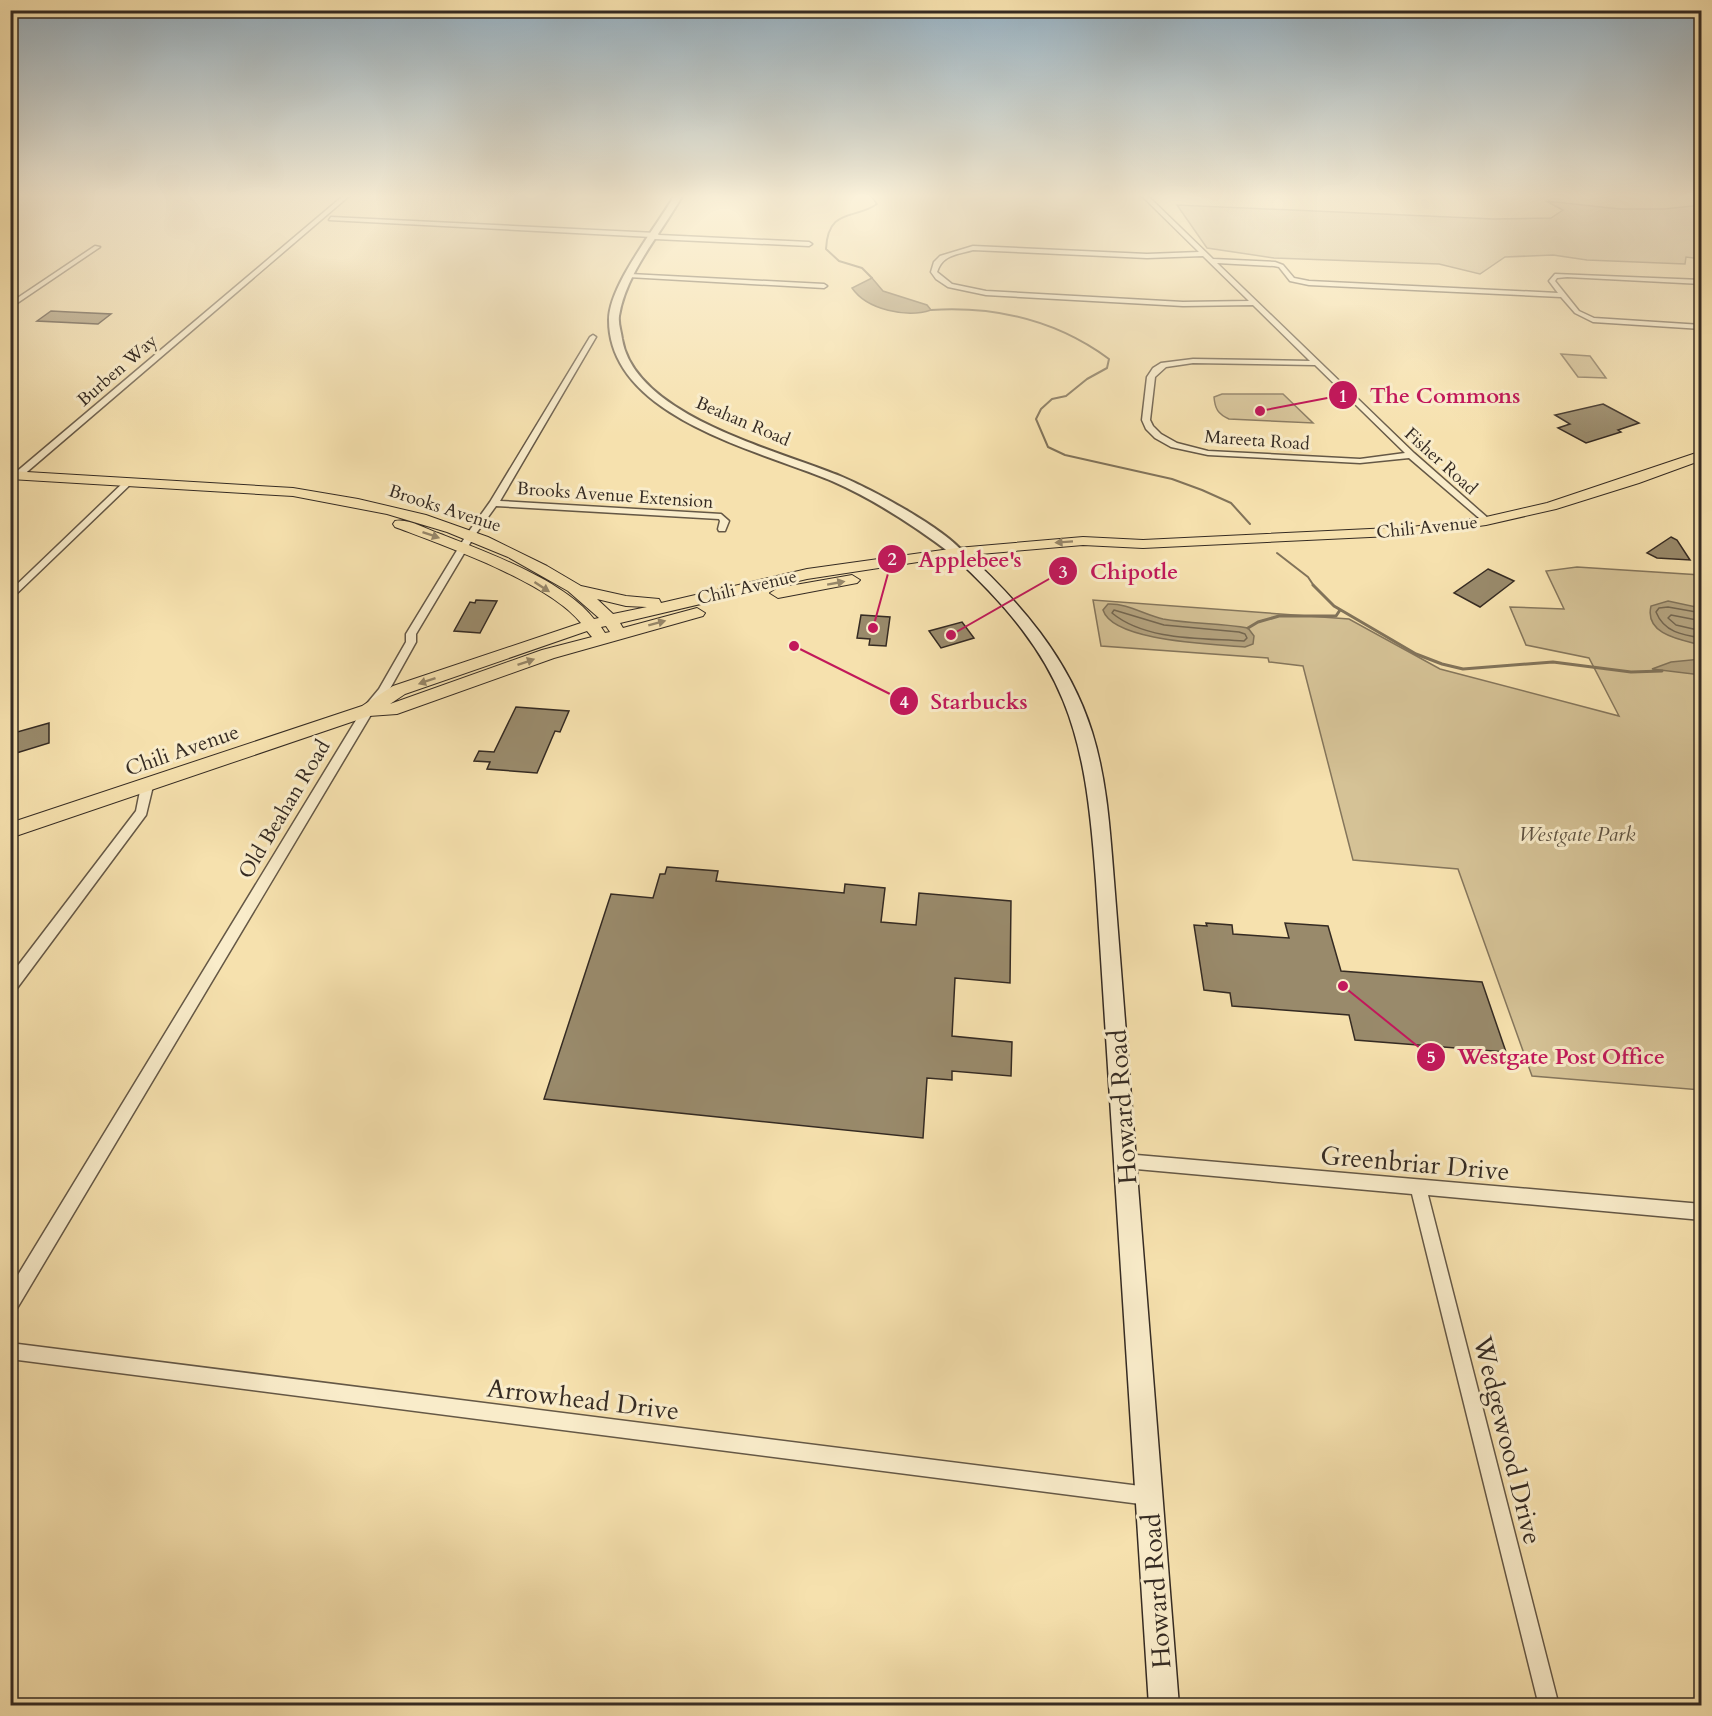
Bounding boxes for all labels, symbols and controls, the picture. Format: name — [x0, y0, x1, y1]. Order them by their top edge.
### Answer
street label: Burben Way — [72, 328, 163, 412]
callout: The Commons — [1328, 375, 1533, 415]
text: The Commons — [1370, 381, 1520, 411]
text: 1 — [1338, 384, 1348, 409]
street label: Beahan Road — [692, 390, 794, 453]
street label: Fisher Road — [1399, 422, 1483, 501]
street label: Mareeta Road — [1203, 424, 1311, 457]
street label: Brooks Avenue Extension — [516, 476, 715, 515]
street label: Brooks Avenue — [385, 478, 504, 538]
street label: Chili Avenue — [1375, 510, 1479, 545]
one-way arrow — [422, 531, 440, 541]
one-way arrow — [1054, 537, 1073, 547]
callout: Applebee's — [877, 539, 1034, 579]
text: Applebee's — [918, 545, 1022, 575]
text: 2 — [887, 547, 897, 572]
callout: Chipotle — [1048, 551, 1191, 591]
text: Chipotle — [1090, 557, 1178, 587]
text: 3 — [1058, 560, 1068, 585]
street label: Chili Avenue — [695, 564, 799, 611]
one-way arrow — [826, 578, 845, 587]
one-way arrow — [533, 581, 549, 593]
one-way arrow — [648, 618, 666, 627]
one-way arrow — [517, 657, 535, 666]
one-way arrow — [418, 676, 436, 686]
callout: Starbucks — [889, 681, 1040, 721]
text: Starbucks — [930, 687, 1028, 717]
text: 4 — [899, 690, 909, 715]
street label: Chili Avenue — [121, 717, 243, 783]
street label: Old Beahan Road — [231, 734, 337, 884]
park label: Westgate Park — [1518, 820, 1636, 849]
street label: Howard Road — [1100, 1028, 1145, 1186]
callout: Westgate Post Office — [1416, 1037, 1677, 1077]
text: Westgate Post Office — [1456, 1042, 1665, 1072]
text: 5 — [1426, 1045, 1436, 1070]
street label: Greenbriar Drive — [1319, 1138, 1511, 1189]
street label: Wedgewood Drive — [1464, 1331, 1550, 1548]
street label: Arrowhead Drive — [485, 1370, 681, 1429]
street label: Howard Road — [1134, 1512, 1179, 1670]

